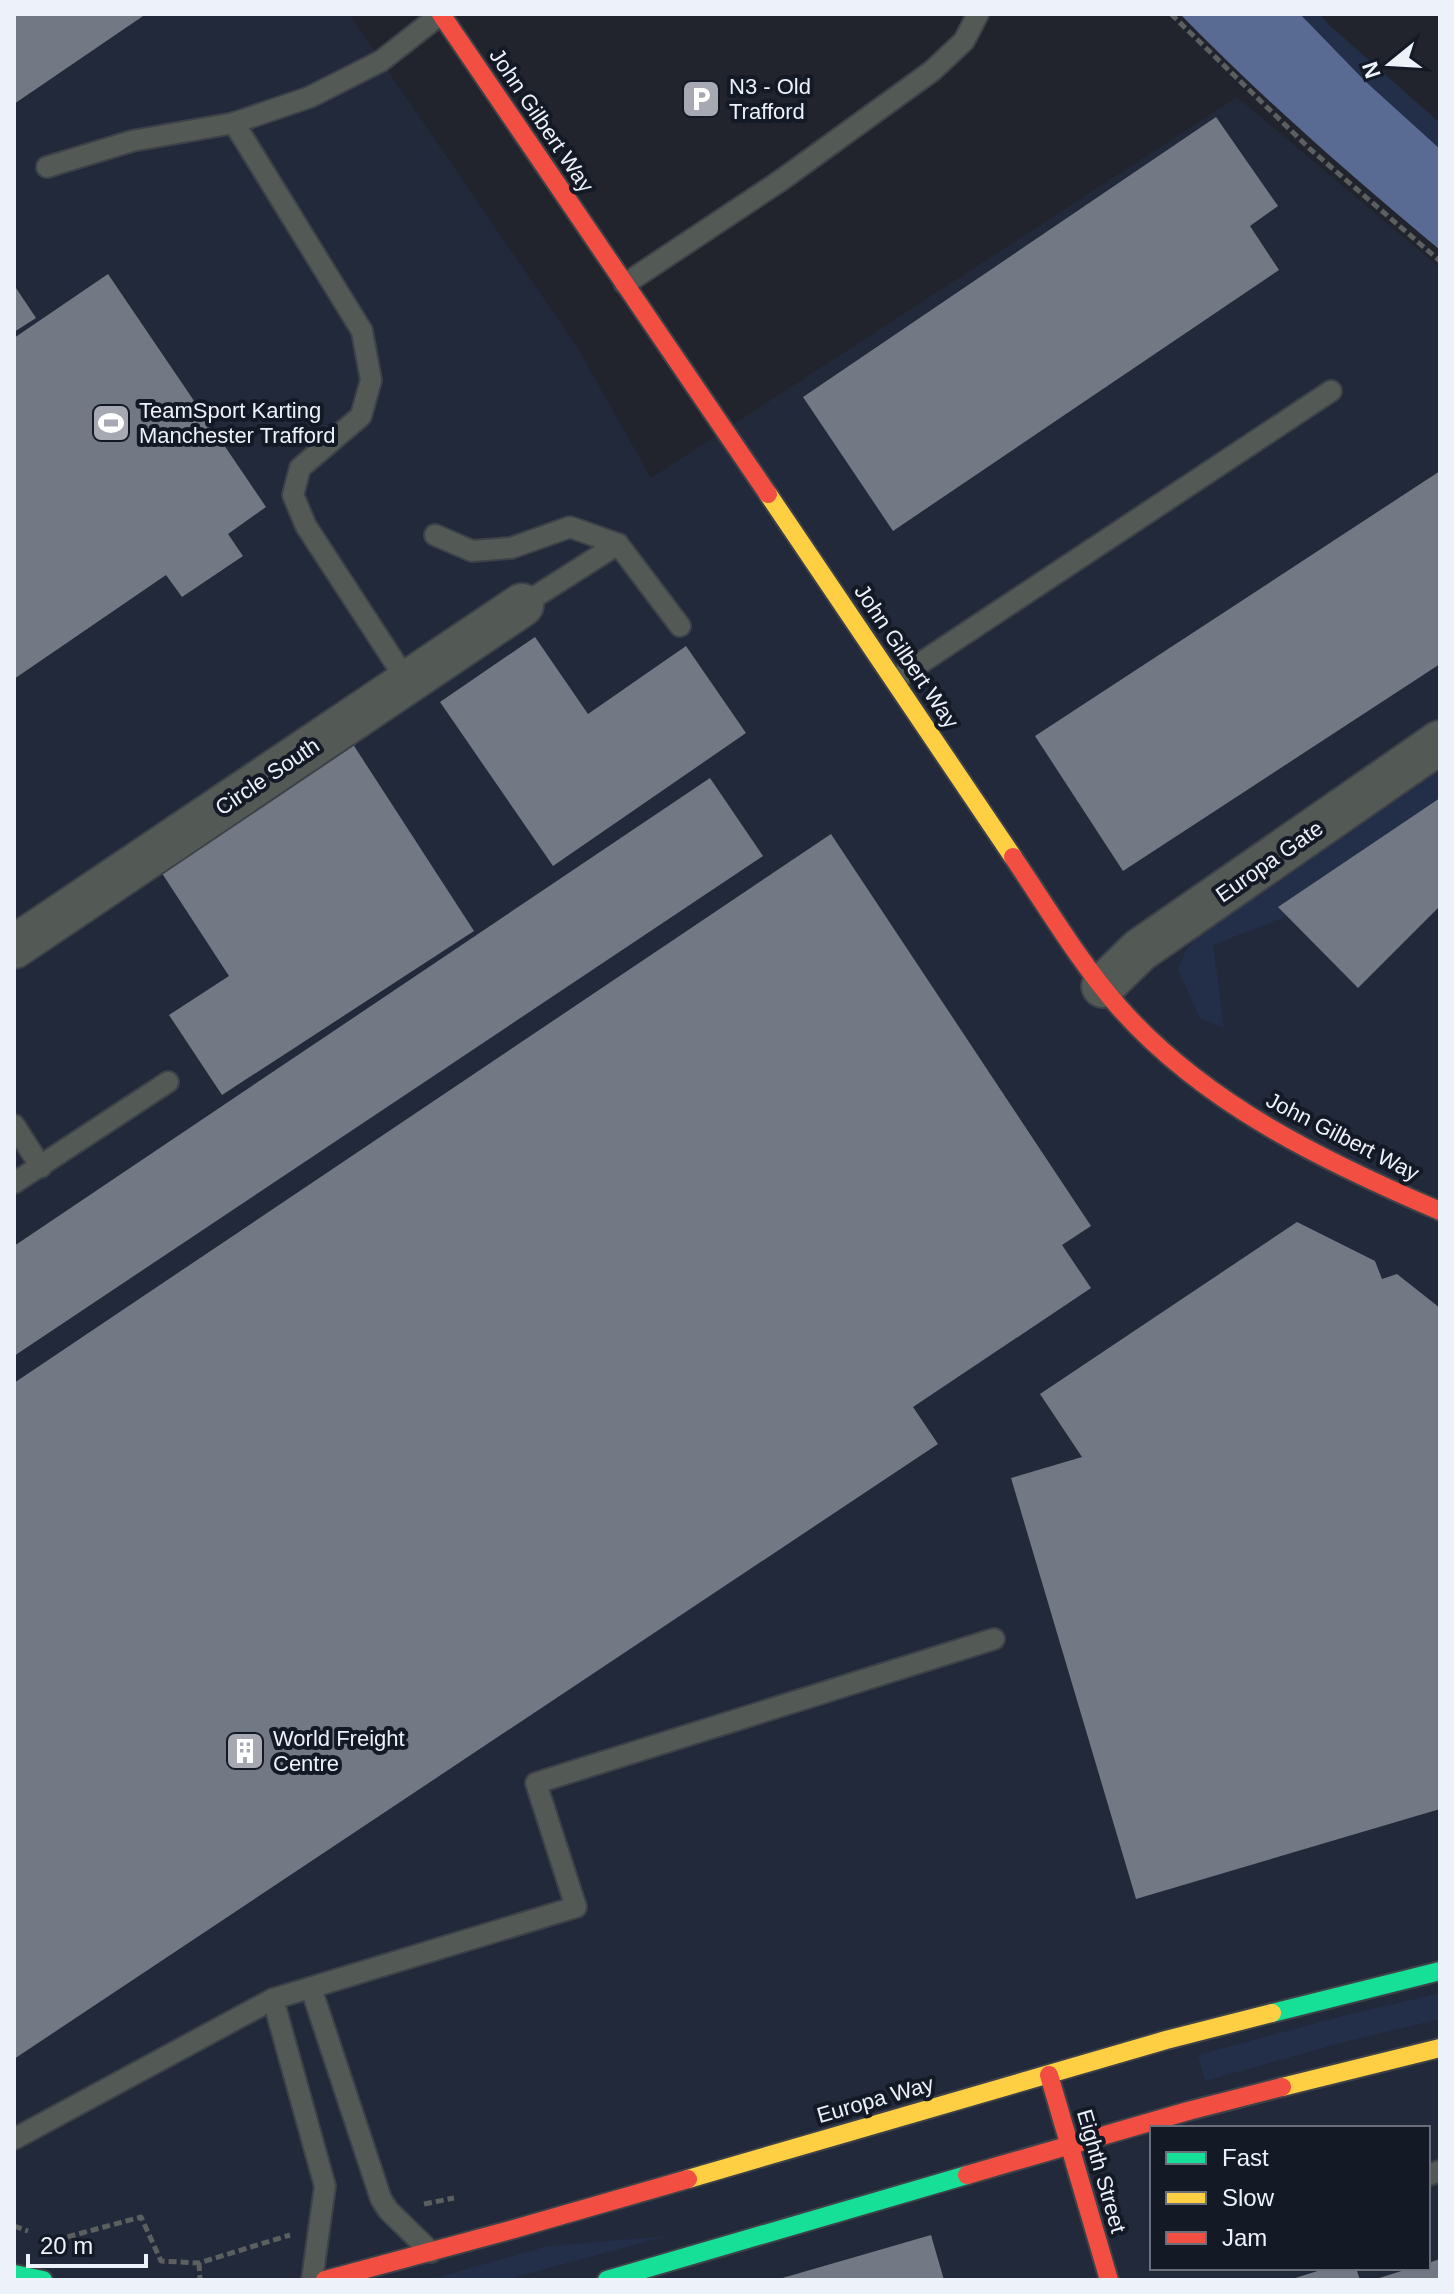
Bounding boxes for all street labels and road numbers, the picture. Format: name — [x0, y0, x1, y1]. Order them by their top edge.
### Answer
street label: John Gilbert Way — [484, 44, 599, 197]
street label: John Gilbert Way — [849, 580, 964, 733]
street label: Circle South — [211, 733, 324, 820]
street label: Europa Gate — [1211, 815, 1328, 907]
street label: John Gilbert Way — [1262, 1087, 1423, 1186]
street label: Europa Way — [814, 2071, 936, 2128]
street label: Eighth Street — [1072, 2107, 1131, 2236]

